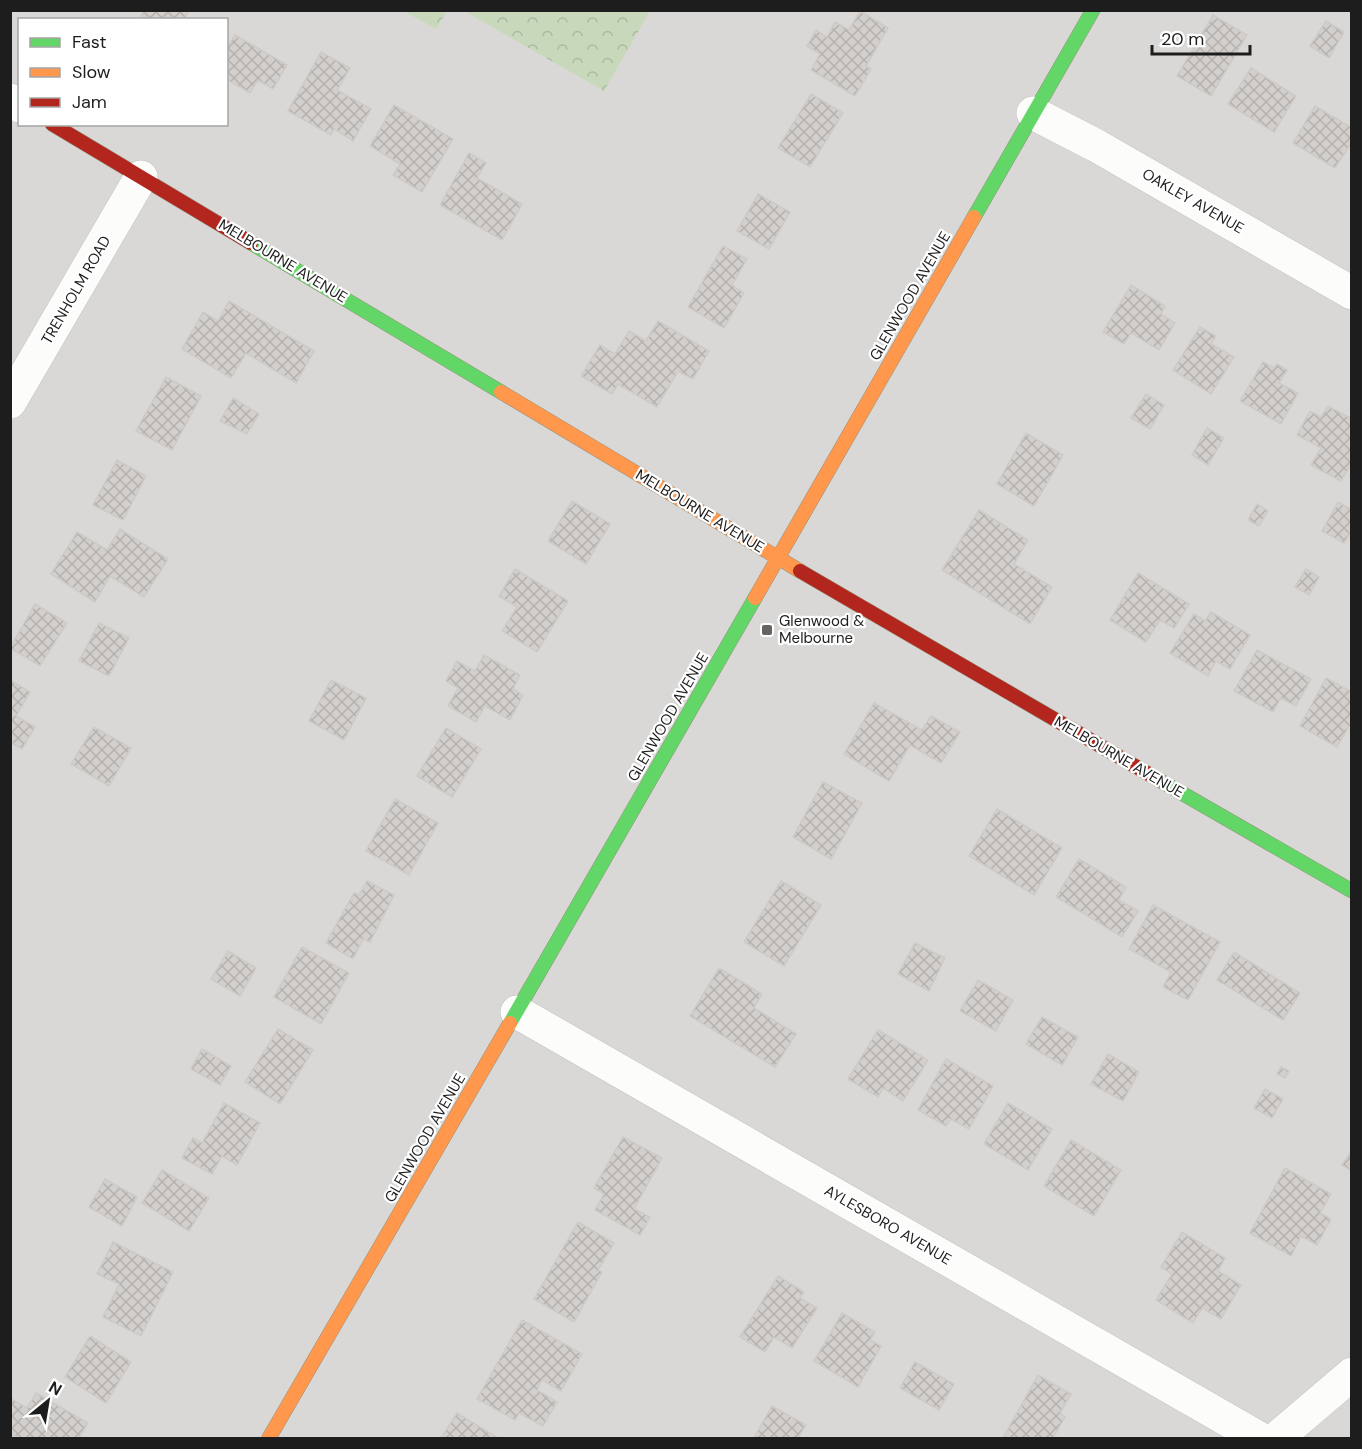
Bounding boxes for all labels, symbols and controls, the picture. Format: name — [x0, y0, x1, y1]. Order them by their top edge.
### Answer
legend — [18, 18, 228, 126]
scale bar — [1152, 18, 1250, 56]
text: 20 m — [1161, 27, 1204, 51]
text: Fast — [72, 30, 107, 54]
text: Slow — [72, 60, 111, 84]
text: Jam — [72, 90, 107, 114]
street label: OAKLEY AVENUE — [1138, 164, 1248, 238]
street label: MELBOURNE AVENUE — [215, 215, 351, 307]
street label: GLENWOOD AVENUE — [865, 228, 955, 364]
street label: TRENHOLM ROAD — [37, 232, 115, 348]
street label: MELBOURNE AVENUE — [632, 465, 768, 557]
place label: Glenwood & Melbourne — [779, 611, 864, 648]
marker: Glenwood & Melbourne — [760, 623, 774, 637]
street label: GLENWOOD AVENUE — [623, 649, 713, 785]
street label: MELBOURNE AVENUE — [1050, 712, 1188, 802]
street label: GLENWOOD AVENUE — [380, 1070, 470, 1206]
street label: AYLESBORO AVENUE — [821, 1180, 955, 1270]
north arrow — [18, 1371, 78, 1431]
text: N — [45, 1376, 66, 1400]

